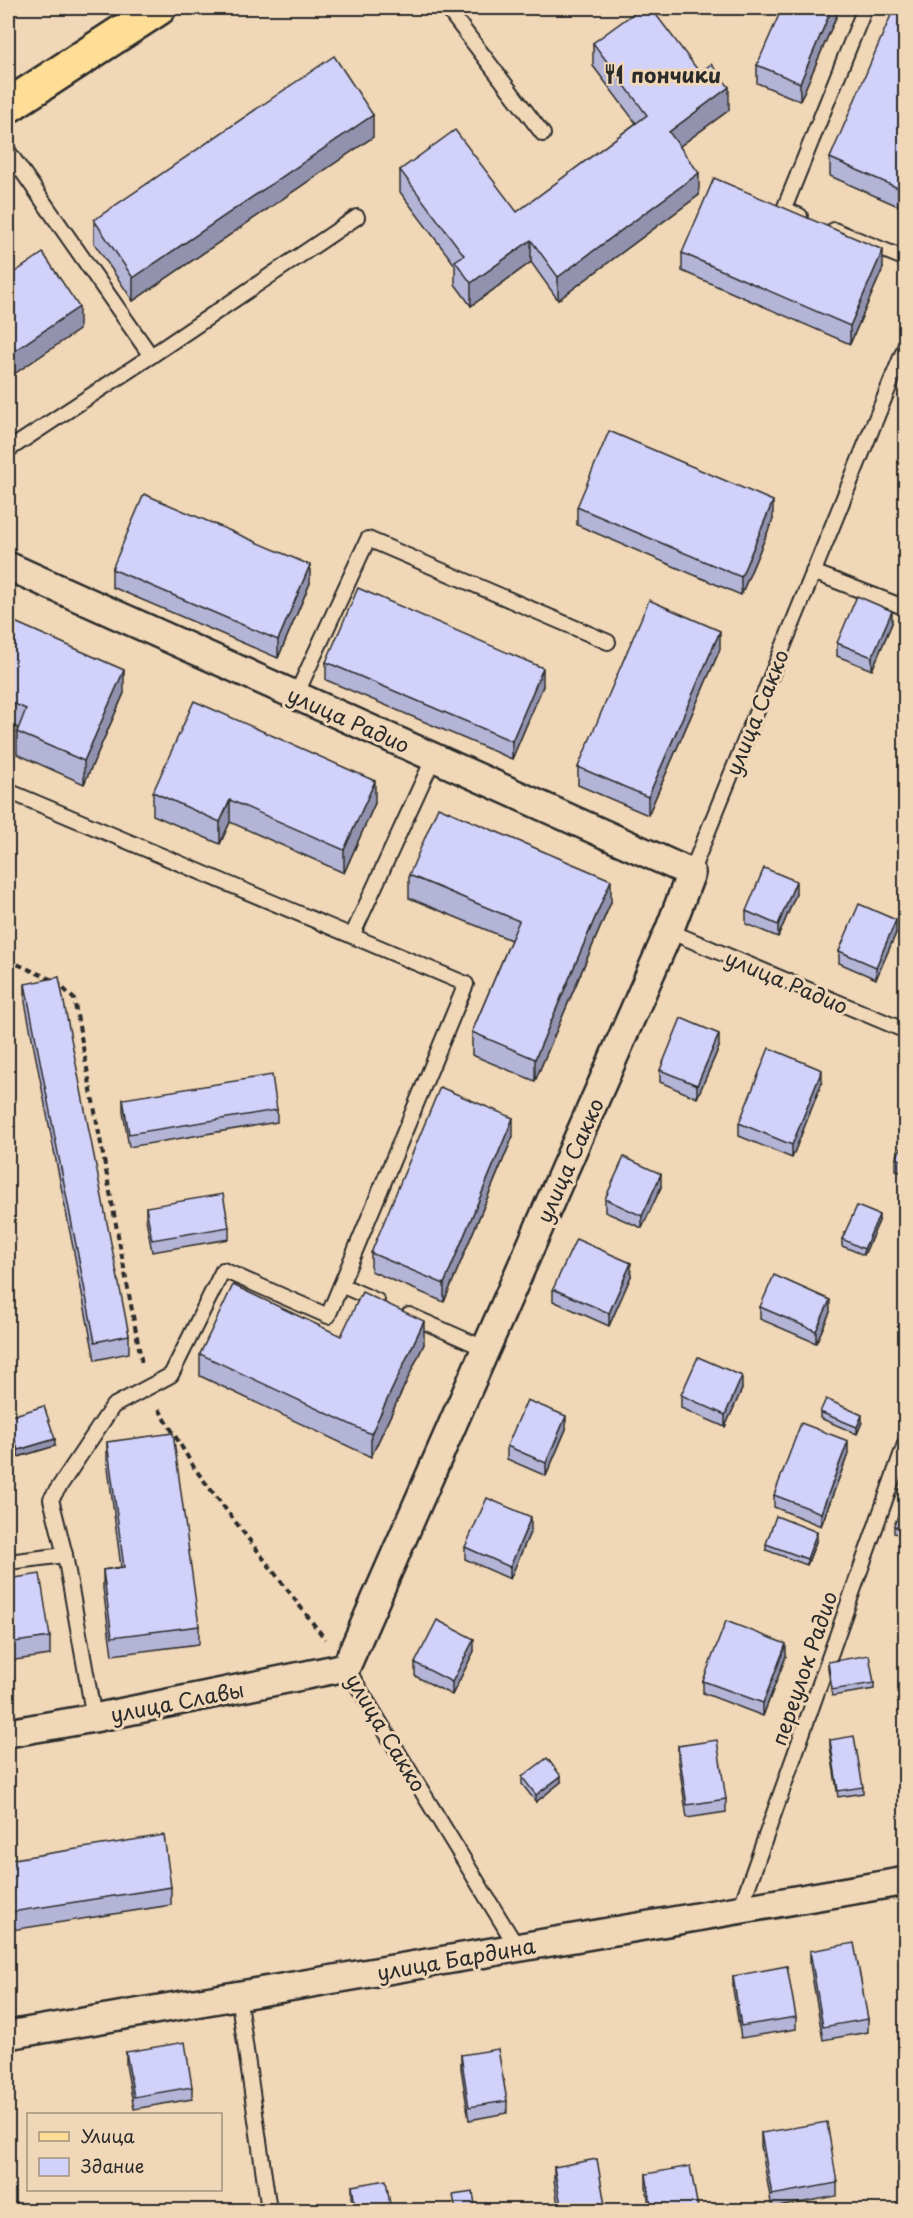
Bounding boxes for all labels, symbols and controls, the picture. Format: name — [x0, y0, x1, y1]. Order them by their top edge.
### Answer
place label: пончики — [631, 58, 721, 90]
restaurant icon: пончики — [602, 62, 626, 86]
street label: улица Сакко — [716, 644, 796, 780]
street label: улица Радио — [283, 678, 415, 760]
street label: улица Радио — [720, 941, 854, 1021]
street label: улица Сакко — [527, 1093, 611, 1227]
street label: переулок Радио — [762, 1586, 844, 1750]
street label: улица Сакко — [339, 1667, 435, 1797]
street label: улица Славы — [108, 1672, 246, 1730]
street label: улица Бардина — [374, 1928, 539, 1988]
legend — [27, 2113, 222, 2191]
text: Улица — [81, 2122, 135, 2149]
text: Здание — [81, 2152, 144, 2179]

